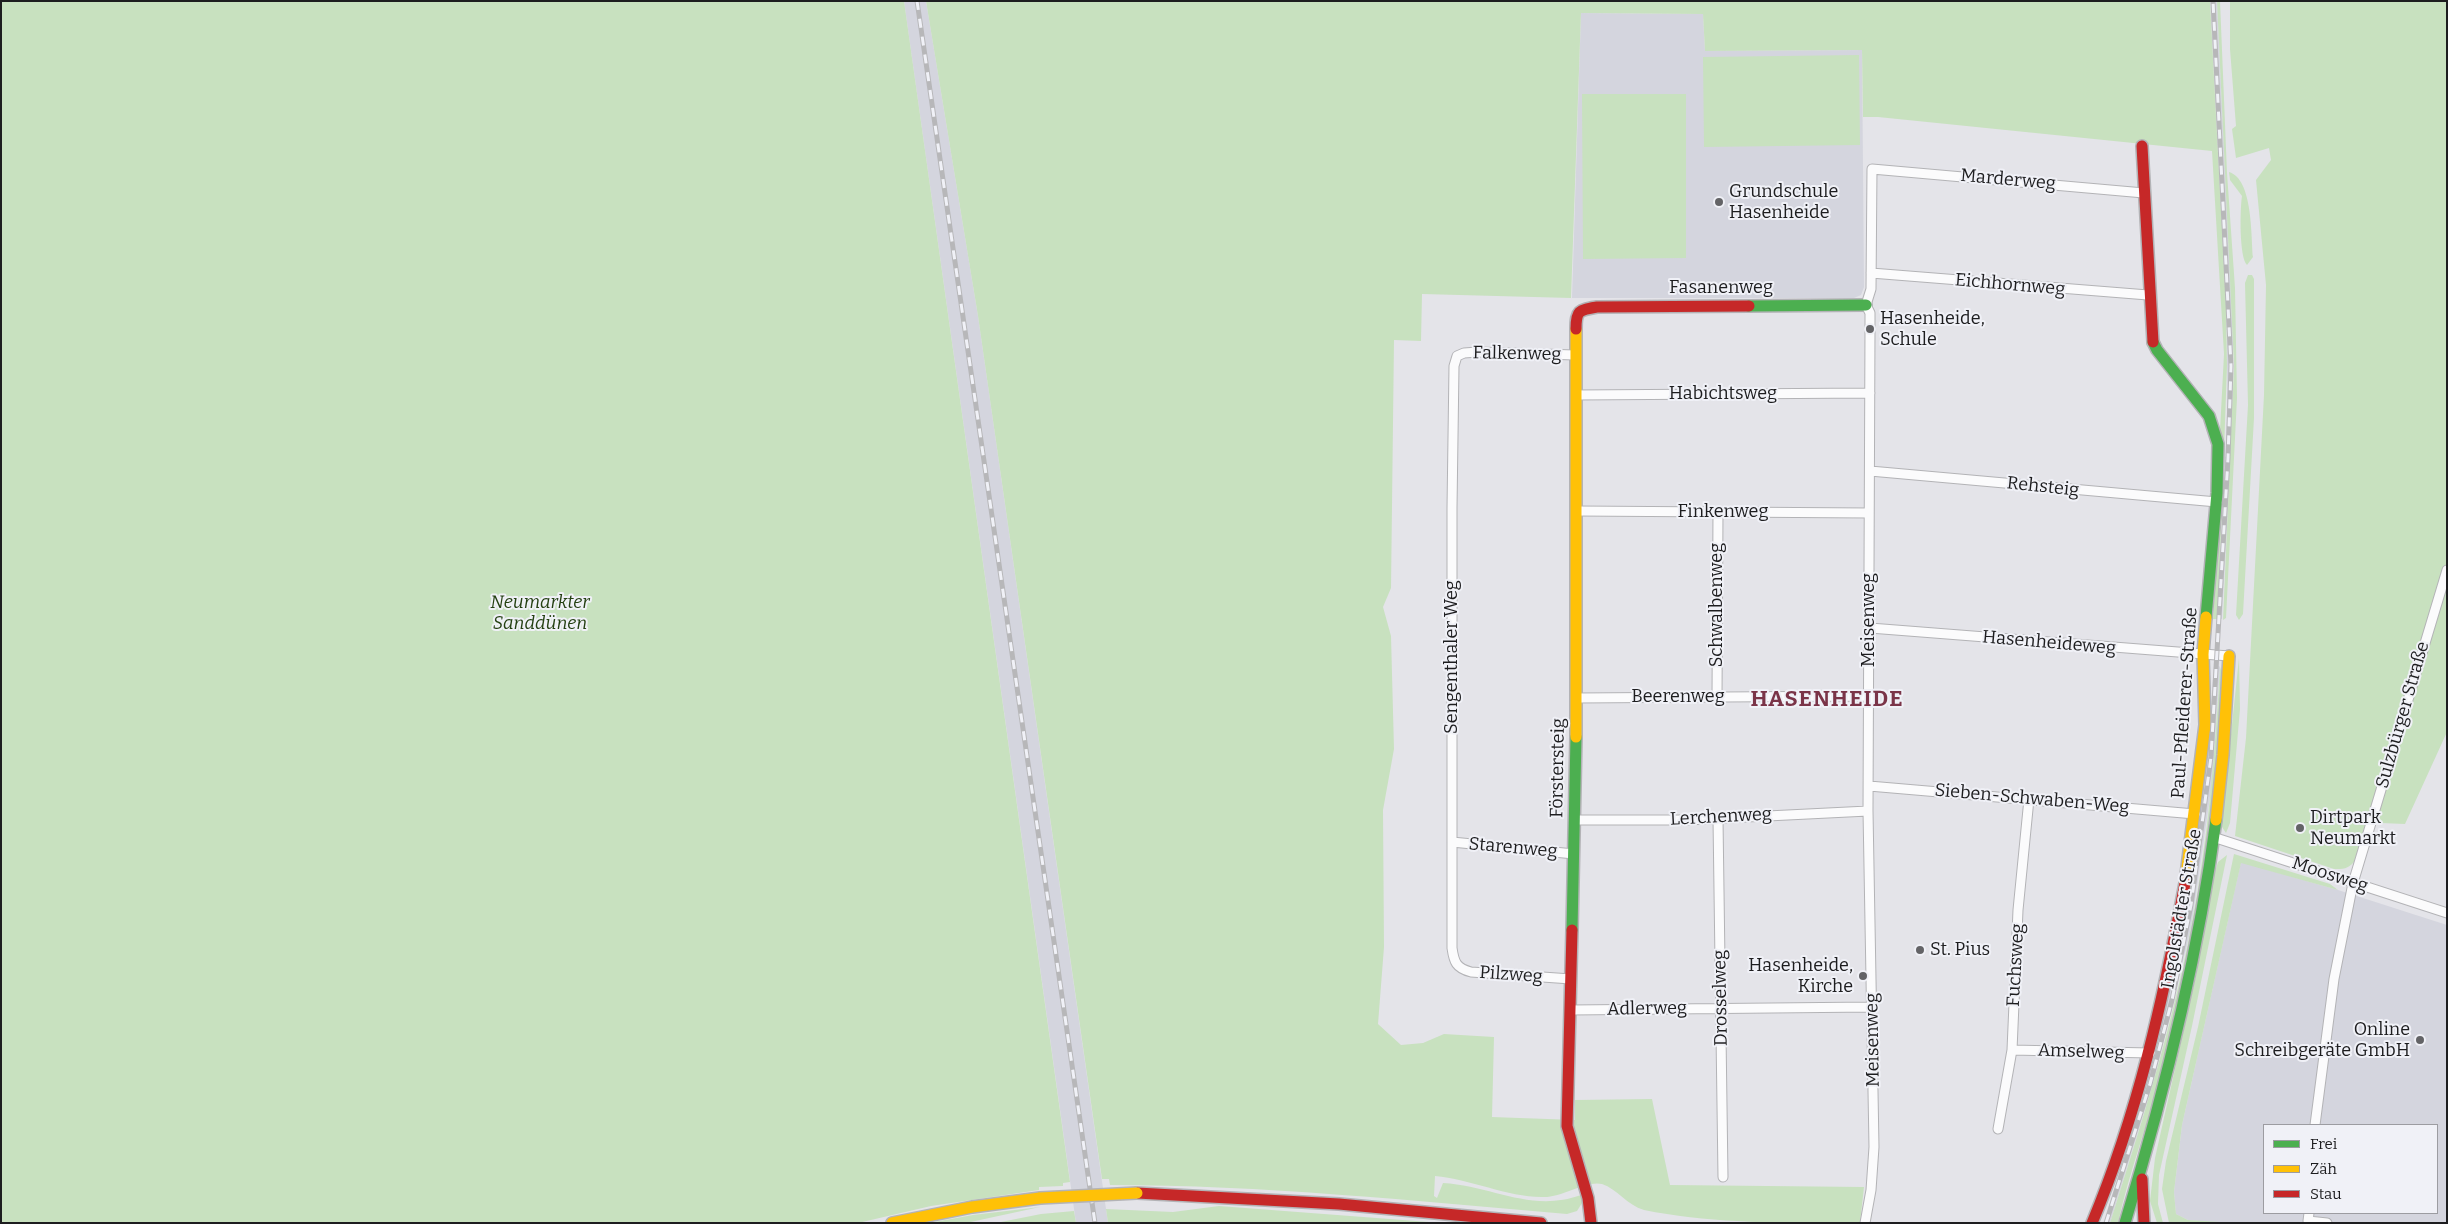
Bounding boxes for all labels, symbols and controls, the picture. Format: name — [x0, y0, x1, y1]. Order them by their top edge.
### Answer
street label: Marderweg — [1959, 165, 2057, 195]
place label: Grundschule Hasenheide — [1729, 181, 1838, 223]
marker: Grundschule Hasenheide — [1713, 196, 1725, 208]
street label: Eichhornweg — [1954, 269, 2066, 301]
street label: Fasanenweg — [1669, 277, 1773, 299]
place label: Hasenheide, Schule — [1880, 308, 1985, 350]
marker: Hasenheide, Schule — [1864, 323, 1876, 335]
street label: Falkenweg — [1472, 342, 1562, 366]
street label: Habichtsweg — [1669, 383, 1777, 405]
street label: Rehsteig — [2006, 472, 2080, 502]
street label: Finkenweg — [1678, 501, 1768, 523]
street label: Schwalbenweg — [1706, 543, 1728, 667]
street label: Meisenweg — [1858, 573, 1880, 667]
street label: Sengenthaler Weg — [1441, 580, 1463, 734]
park label: Neumarkter Sanddünen — [490, 592, 590, 634]
street label: Paul-Pfleiderer-Straße — [2168, 607, 2202, 799]
street label: Hasenheideweg — [1981, 626, 2117, 660]
street label: Sulzbürger Straße — [2372, 639, 2434, 791]
street label: Beerenweg — [1631, 686, 1725, 708]
district label: HASENHEIDE — [1749, 687, 1905, 713]
street label: Förstersteig — [1546, 718, 1570, 818]
street label: Sieben-Schwaben-Weg — [1934, 780, 2130, 818]
street label: Lerchenweg — [1670, 804, 1772, 830]
place label: Dirtpark Neumarkt — [2310, 807, 2396, 850]
marker: Dirtpark Neumarkt — [2294, 822, 2306, 834]
street label: Ingolstädter Straße — [2157, 827, 2207, 991]
street label: Starenweg — [1468, 833, 1558, 863]
street label: Moosweg — [2289, 853, 2371, 897]
street label: Fuchsweg — [2003, 923, 2029, 1007]
place label: St. Pius — [1930, 939, 1990, 961]
marker: St. Pius — [1914, 944, 1926, 956]
street label: Drosselweg — [1709, 950, 1733, 1046]
place label: Hasenheide, Kirche — [1748, 955, 1853, 998]
street label: Pilzweg — [1479, 962, 1543, 988]
marker: Hasenheide, Kirche — [1857, 970, 1869, 982]
street label: Meisenweg — [1861, 993, 1885, 1087]
street label: Adlerweg — [1607, 998, 1687, 1020]
place label: Online Schreibgeräte GmbH — [2234, 1019, 2410, 1062]
marker: Online Schreibgeräte GmbH — [2414, 1034, 2426, 1046]
street label: Amselweg — [2037, 1040, 2125, 1064]
legend — [2263, 1124, 2438, 1214]
text: Frei — [2310, 1135, 2337, 1153]
text: Zäh — [2310, 1160, 2337, 1178]
text: Stau — [2310, 1185, 2342, 1203]

